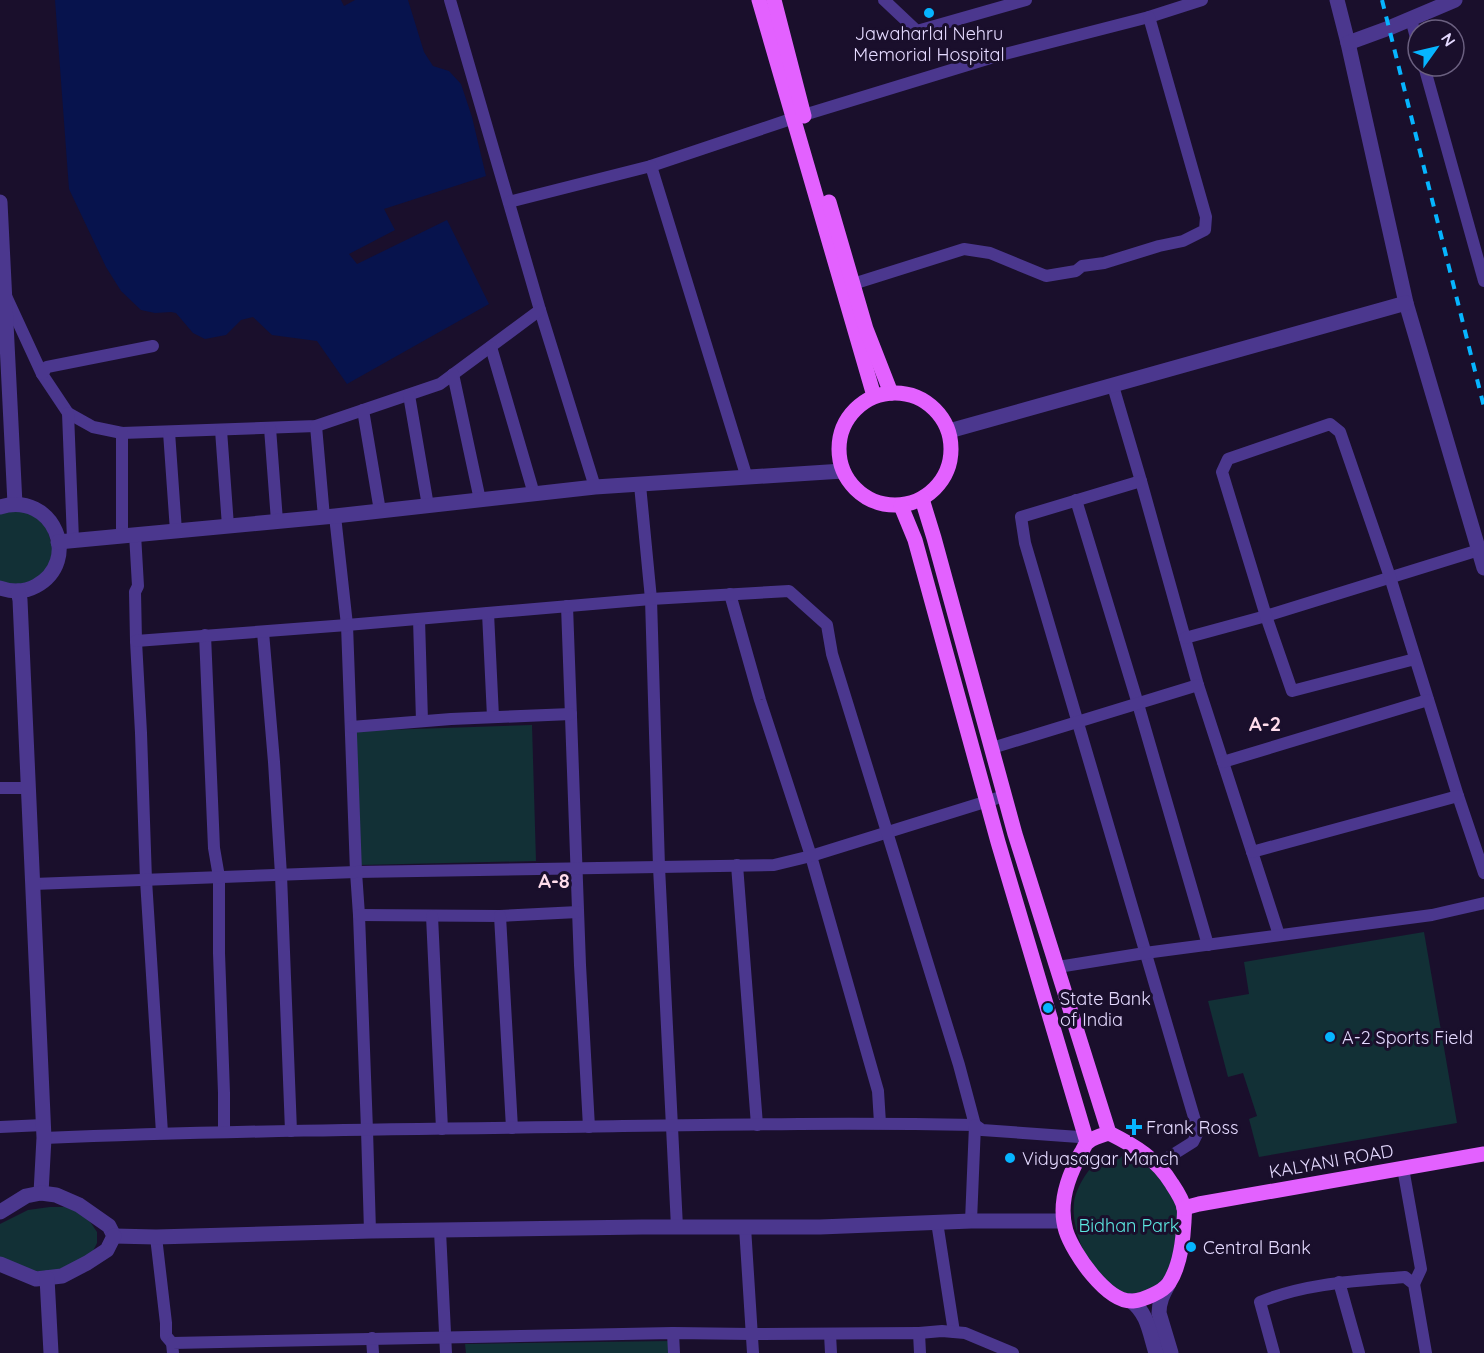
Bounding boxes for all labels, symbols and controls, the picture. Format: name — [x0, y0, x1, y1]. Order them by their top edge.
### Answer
marker: Jawaharlal Nehru Memorial Hospital — [922, 6, 936, 20]
north arrow — [1406, 18, 1466, 78]
place label: Jawaharlal Nehru Memorial Hospital — [853, 22, 1005, 66]
text: N — [1437, 29, 1460, 50]
district label: A-2 — [1249, 711, 1281, 736]
district label: A-8 — [538, 868, 570, 893]
place label: State Bank of India — [1060, 987, 1151, 1031]
marker: State Bank of India — [1041, 1001, 1055, 1015]
place label: A-2 Sports Field — [1342, 1026, 1473, 1049]
marker: A-2 Sports Field — [1323, 1030, 1337, 1044]
place label: Frank Ross — [1146, 1116, 1238, 1139]
marker: Frank Ross — [1127, 1120, 1141, 1134]
street label: KALYANI ROAD — [1267, 1139, 1395, 1183]
place label: Vidyasagar Manch — [1022, 1147, 1179, 1170]
marker: Vidyasagar Manch — [1003, 1151, 1017, 1165]
park label: Bidhan Park — [1078, 1214, 1180, 1237]
place label: Central Bank — [1203, 1236, 1311, 1259]
marker: Central Bank — [1184, 1240, 1198, 1254]

